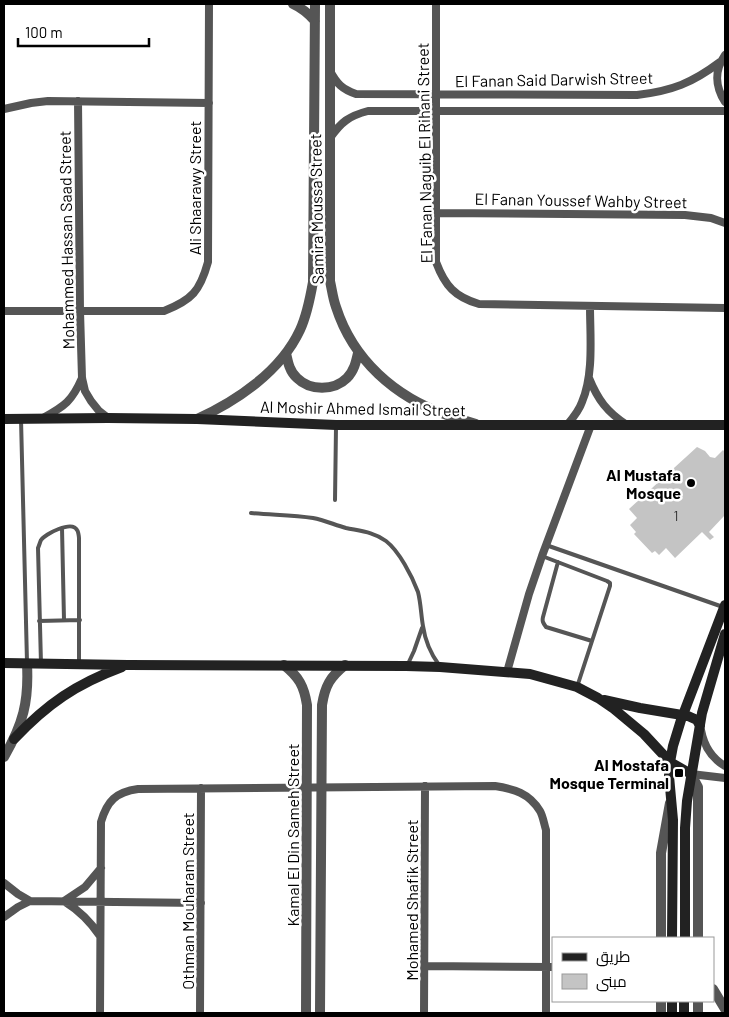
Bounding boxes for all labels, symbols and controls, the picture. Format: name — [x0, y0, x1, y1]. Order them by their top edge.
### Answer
scale bar — [18, 15, 149, 47]
text: 100 m — [25, 23, 63, 41]
street label: El Fanan Naguib El Rihani Street — [413, 42, 435, 264]
street label: El Fanan Said Darwish Street — [455, 68, 653, 90]
street label: Ali Shaarawy Street — [185, 121, 204, 255]
street label: Mohammed Hassan Saad Street — [55, 130, 77, 350]
street label: Samira Moussa Street — [305, 133, 327, 285]
street label: El Fanan Youssef Wahby Street — [474, 189, 688, 211]
street label: Al Moshir Ahmed Ismail Street — [260, 397, 466, 419]
place label: Al Mustafa Mosque — [606, 465, 681, 502]
marker: Al Mustafa Mosque — [685, 477, 697, 489]
house number: 1 — [674, 507, 678, 524]
street label: Kamal El Din Sameh Street — [283, 743, 302, 927]
place label: Al Mostafa Mosque Terminal — [549, 755, 669, 792]
marker: Al Mostafa Mosque Terminal — [673, 767, 685, 779]
street label: Othman Mouharam Street — [178, 812, 197, 990]
street label: Mohamed Shafik Street — [402, 819, 421, 981]
legend — [552, 937, 714, 1002]
text: طريق — [596, 947, 630, 967]
text: مبنى — [596, 972, 627, 992]

